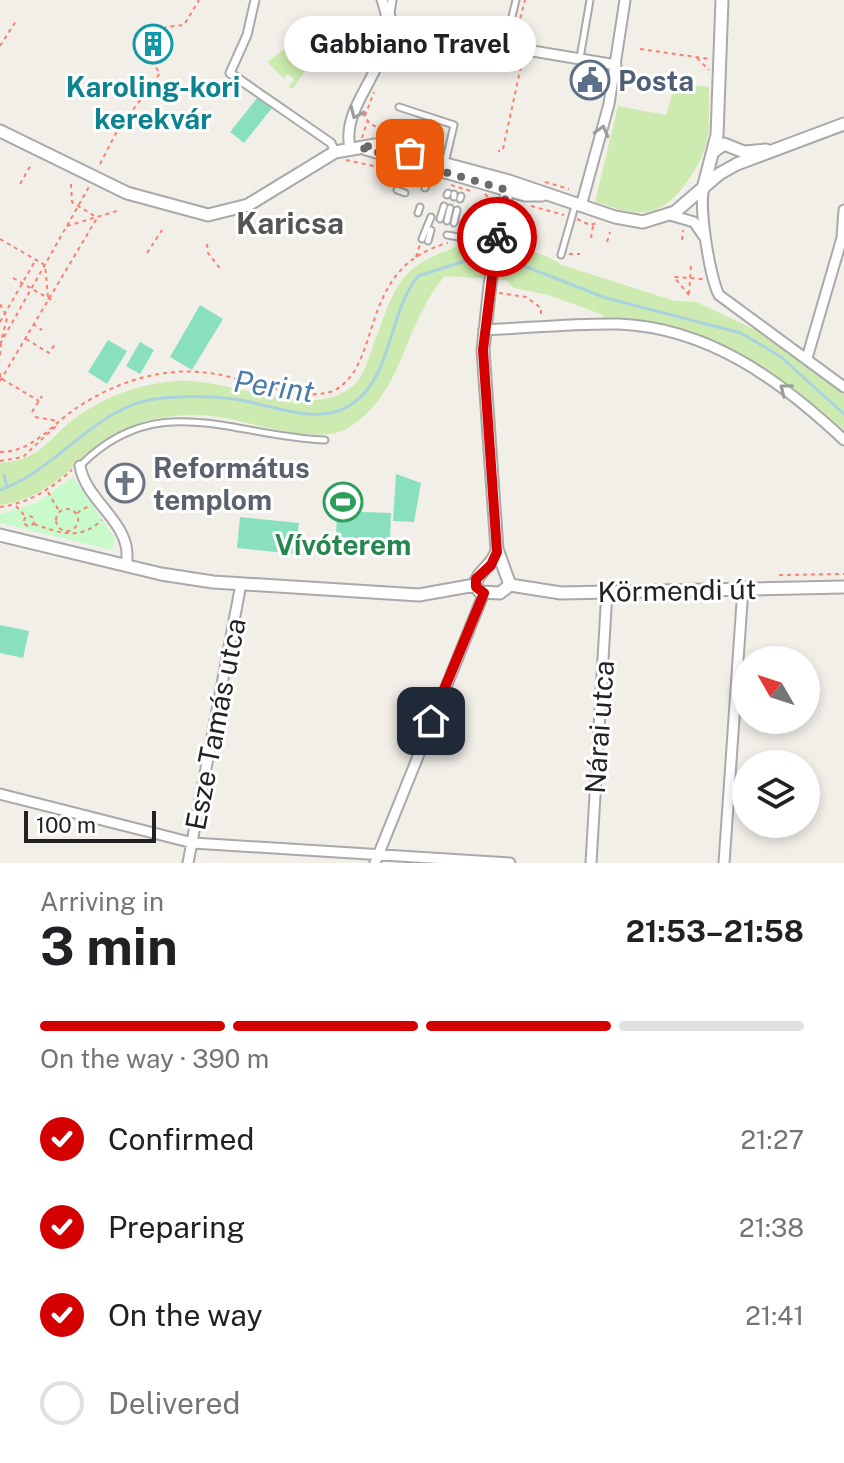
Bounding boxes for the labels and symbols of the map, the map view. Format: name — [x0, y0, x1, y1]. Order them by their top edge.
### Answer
callout: Gabbiano Travel — [284, 17, 536, 73]
building icon: Karoling-kori kerekvár — [132, 23, 174, 65]
public building icon: Posta — [569, 59, 611, 101]
place label: Posta — [618, 64, 694, 97]
place label: Karoling-kori kerekvár — [66, 70, 240, 135]
one-way arrow — [350, 105, 366, 119]
pin — [376, 119, 444, 187]
one-way arrow — [592, 125, 609, 139]
courier — [457, 197, 537, 277]
district label: Karicsa — [236, 205, 344, 241]
water label: Perint — [232, 363, 316, 409]
one-way arrow — [780, 384, 794, 398]
place label: Református templom — [153, 451, 310, 516]
church icon: Református templom — [104, 462, 146, 504]
sports icon: Vívóterem — [322, 481, 364, 523]
place label: Vívóterem — [275, 528, 411, 561]
street label: Körmendi út — [597, 572, 757, 608]
street label: Esze Tamás utca — [178, 615, 252, 833]
north arrow — [732, 646, 820, 734]
street label: Nárai utca — [578, 659, 620, 795]
pin — [397, 687, 465, 755]
scale bar — [24, 807, 156, 843]

